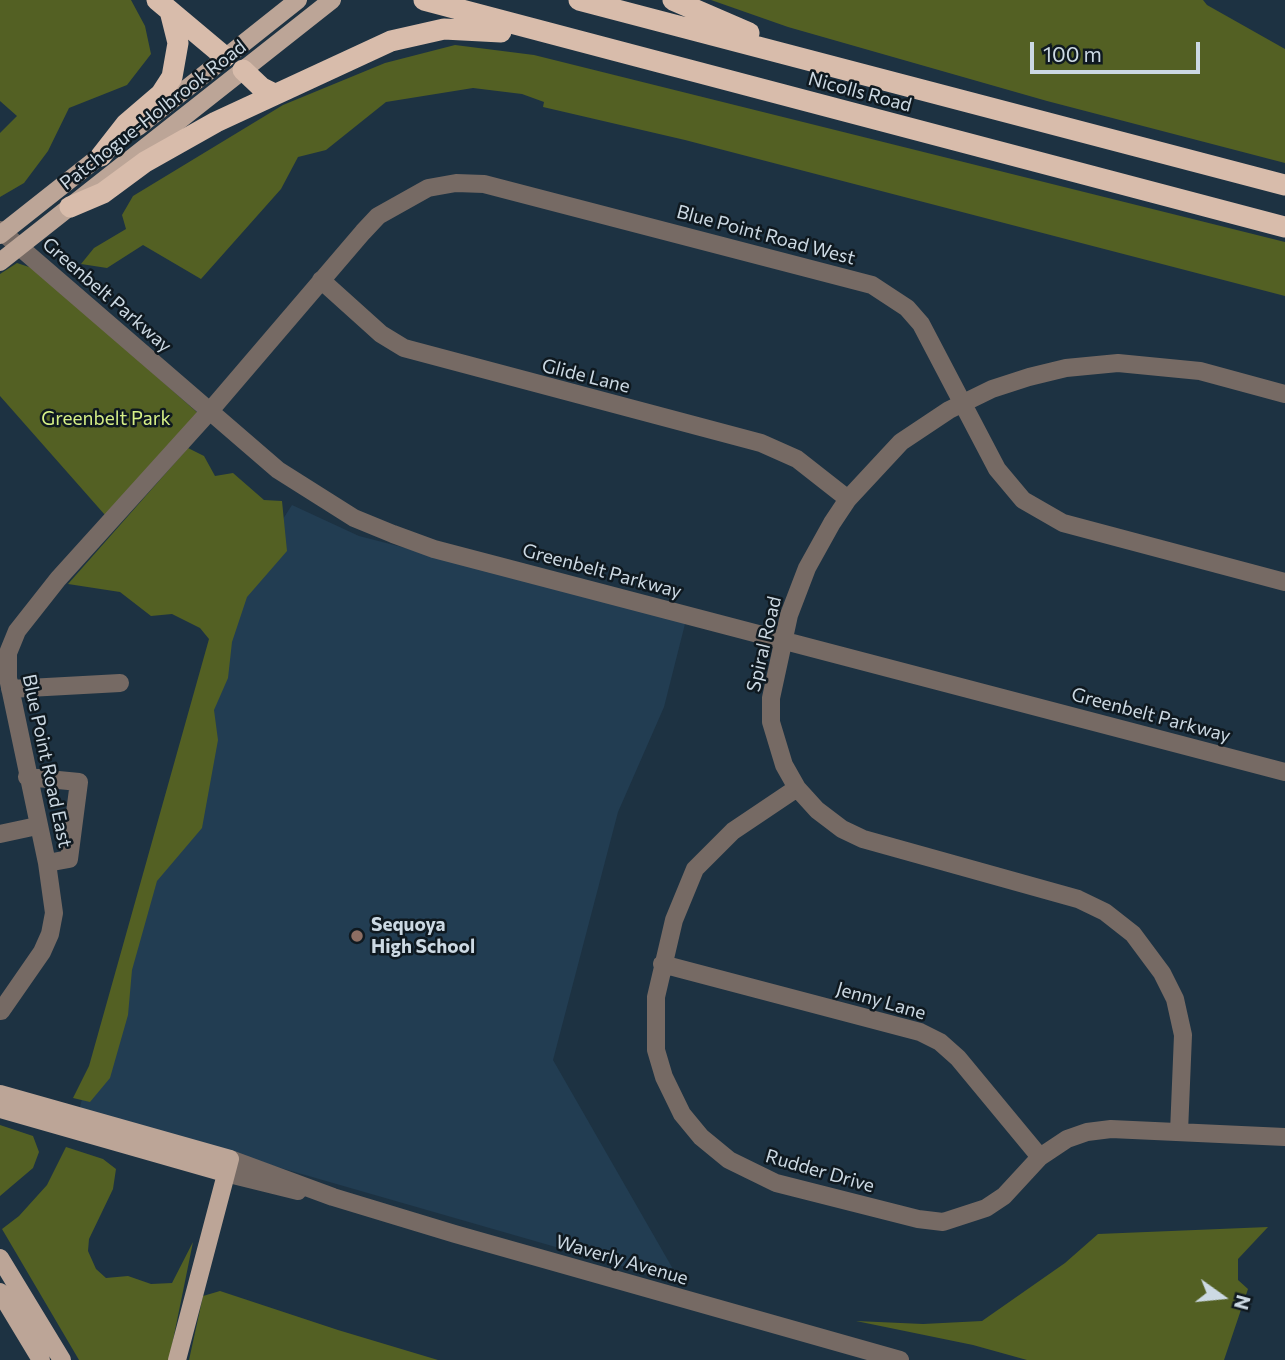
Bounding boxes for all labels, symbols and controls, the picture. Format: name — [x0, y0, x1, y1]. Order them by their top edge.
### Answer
scale bar — [1033, 28, 1203, 72]
street label: Patchogue-Holbrook Road — [55, 35, 251, 195]
text: 100 m — [1043, 41, 1102, 66]
street label: Nicolls Road — [806, 67, 914, 117]
street label: Blue Point Road West — [674, 200, 858, 270]
street label: Greenbelt Parkway — [38, 233, 176, 357]
street label: Glide Lane — [540, 354, 632, 398]
park label: Greenbelt Park — [41, 408, 171, 430]
street label: Greenbelt Parkway — [520, 539, 684, 603]
street label: Spiral Road — [742, 594, 786, 694]
street label: Blue Point Road East — [17, 672, 77, 850]
street label: Greenbelt Parkway — [1069, 683, 1233, 747]
place label: Sequoya High School — [371, 914, 475, 958]
marker: Sequoya High School — [349, 928, 365, 944]
street label: Jenny Lane — [833, 977, 929, 1025]
street label: Rudder Drive — [763, 1145, 877, 1197]
street label: Waverly Avenue — [553, 1230, 691, 1290]
north arrow — [1187, 1262, 1257, 1332]
text: N — [1230, 1293, 1256, 1312]

